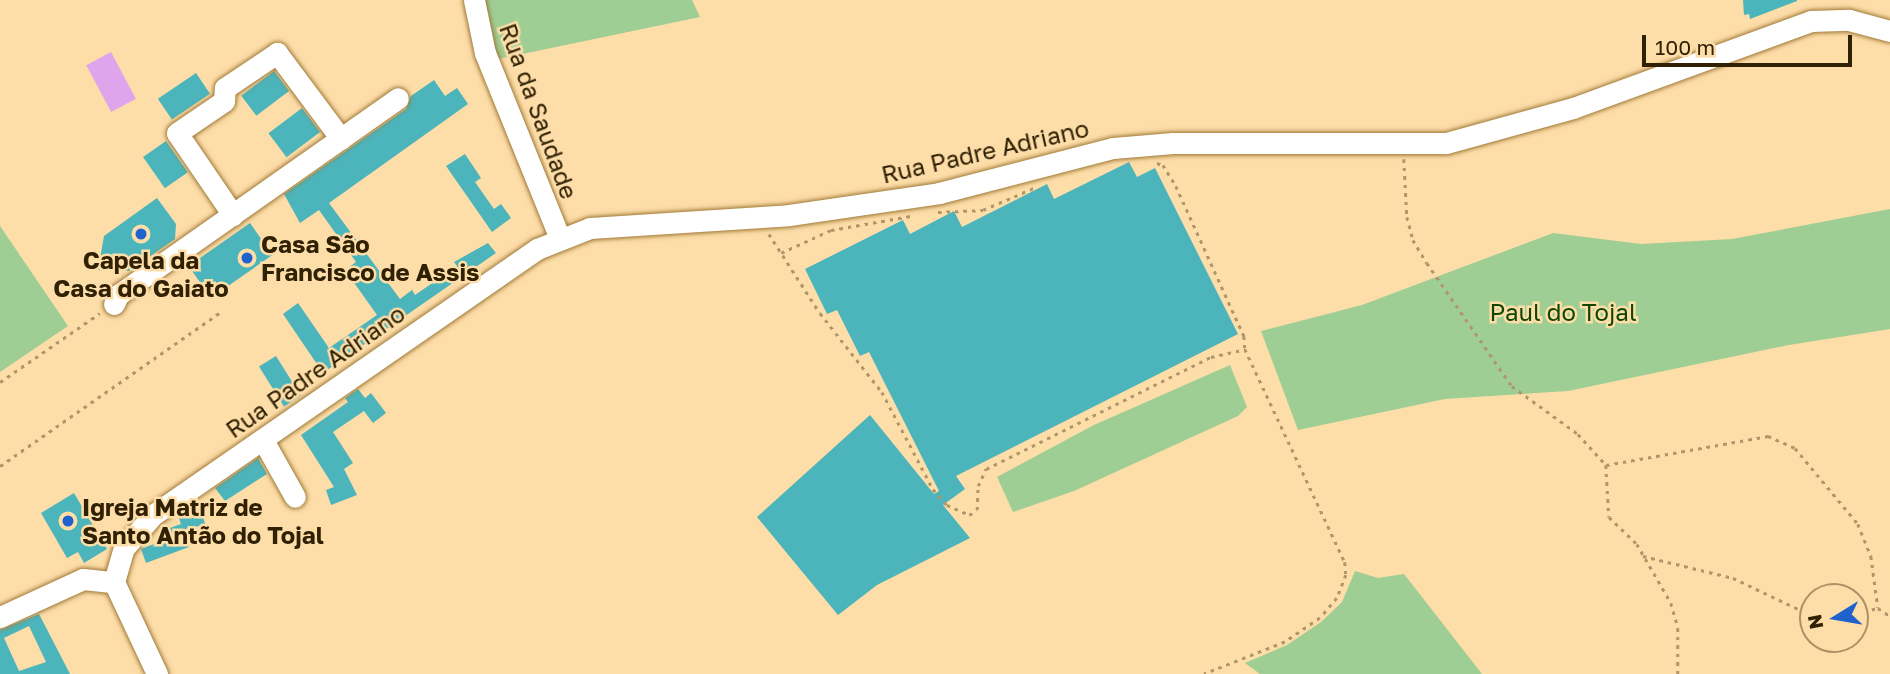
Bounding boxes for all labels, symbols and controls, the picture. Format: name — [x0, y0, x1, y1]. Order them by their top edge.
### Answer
street label: Rua da Saudade — [494, 19, 584, 203]
scale bar — [1645, 21, 1855, 65]
text: 100 m — [1655, 34, 1715, 60]
street label: Rua Padre Adriano — [879, 113, 1091, 189]
marker: Capela da Casa do Gaiato — [133, 226, 149, 242]
place label: Casa São Francisco de Assis — [261, 230, 479, 286]
place label: Capela da Casa do Gaiato — [53, 246, 229, 302]
marker: Casa São Francisco de Assis — [239, 250, 255, 266]
street label: Rua Padre Adriano — [220, 298, 410, 444]
park label: Paul do Tojal — [1489, 298, 1637, 326]
place label: Igreja Matriz de Santo Antão do Tojal — [82, 493, 324, 549]
marker: Igreja Matriz de Santo Antão do Tojal — [60, 513, 76, 529]
north arrow — [1799, 583, 1869, 653]
text: N — [1802, 612, 1828, 631]

